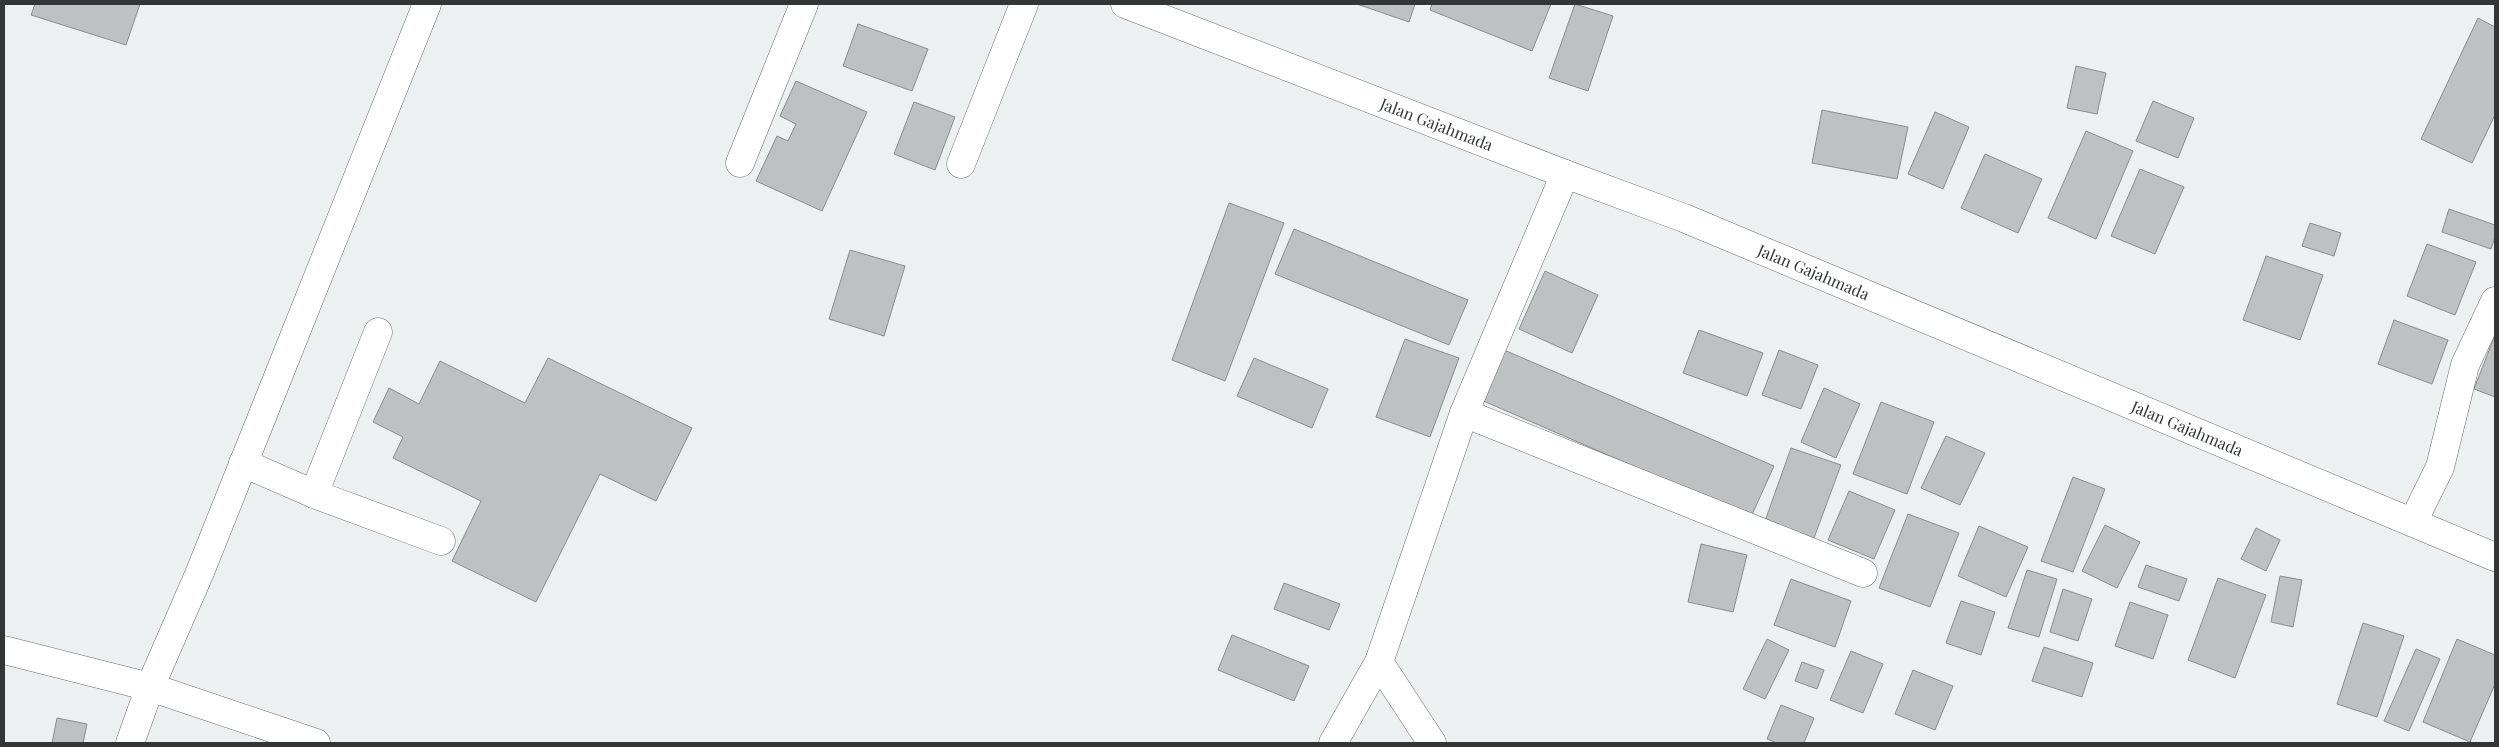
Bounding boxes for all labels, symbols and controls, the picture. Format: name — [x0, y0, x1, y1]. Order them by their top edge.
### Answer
street label: Jalan Gajahmada — [1376, 92, 1496, 155]
street label: Jalan Gajahmada — [1754, 239, 1873, 304]
street label: Jalan Gajahmada — [2127, 395, 2246, 461]

